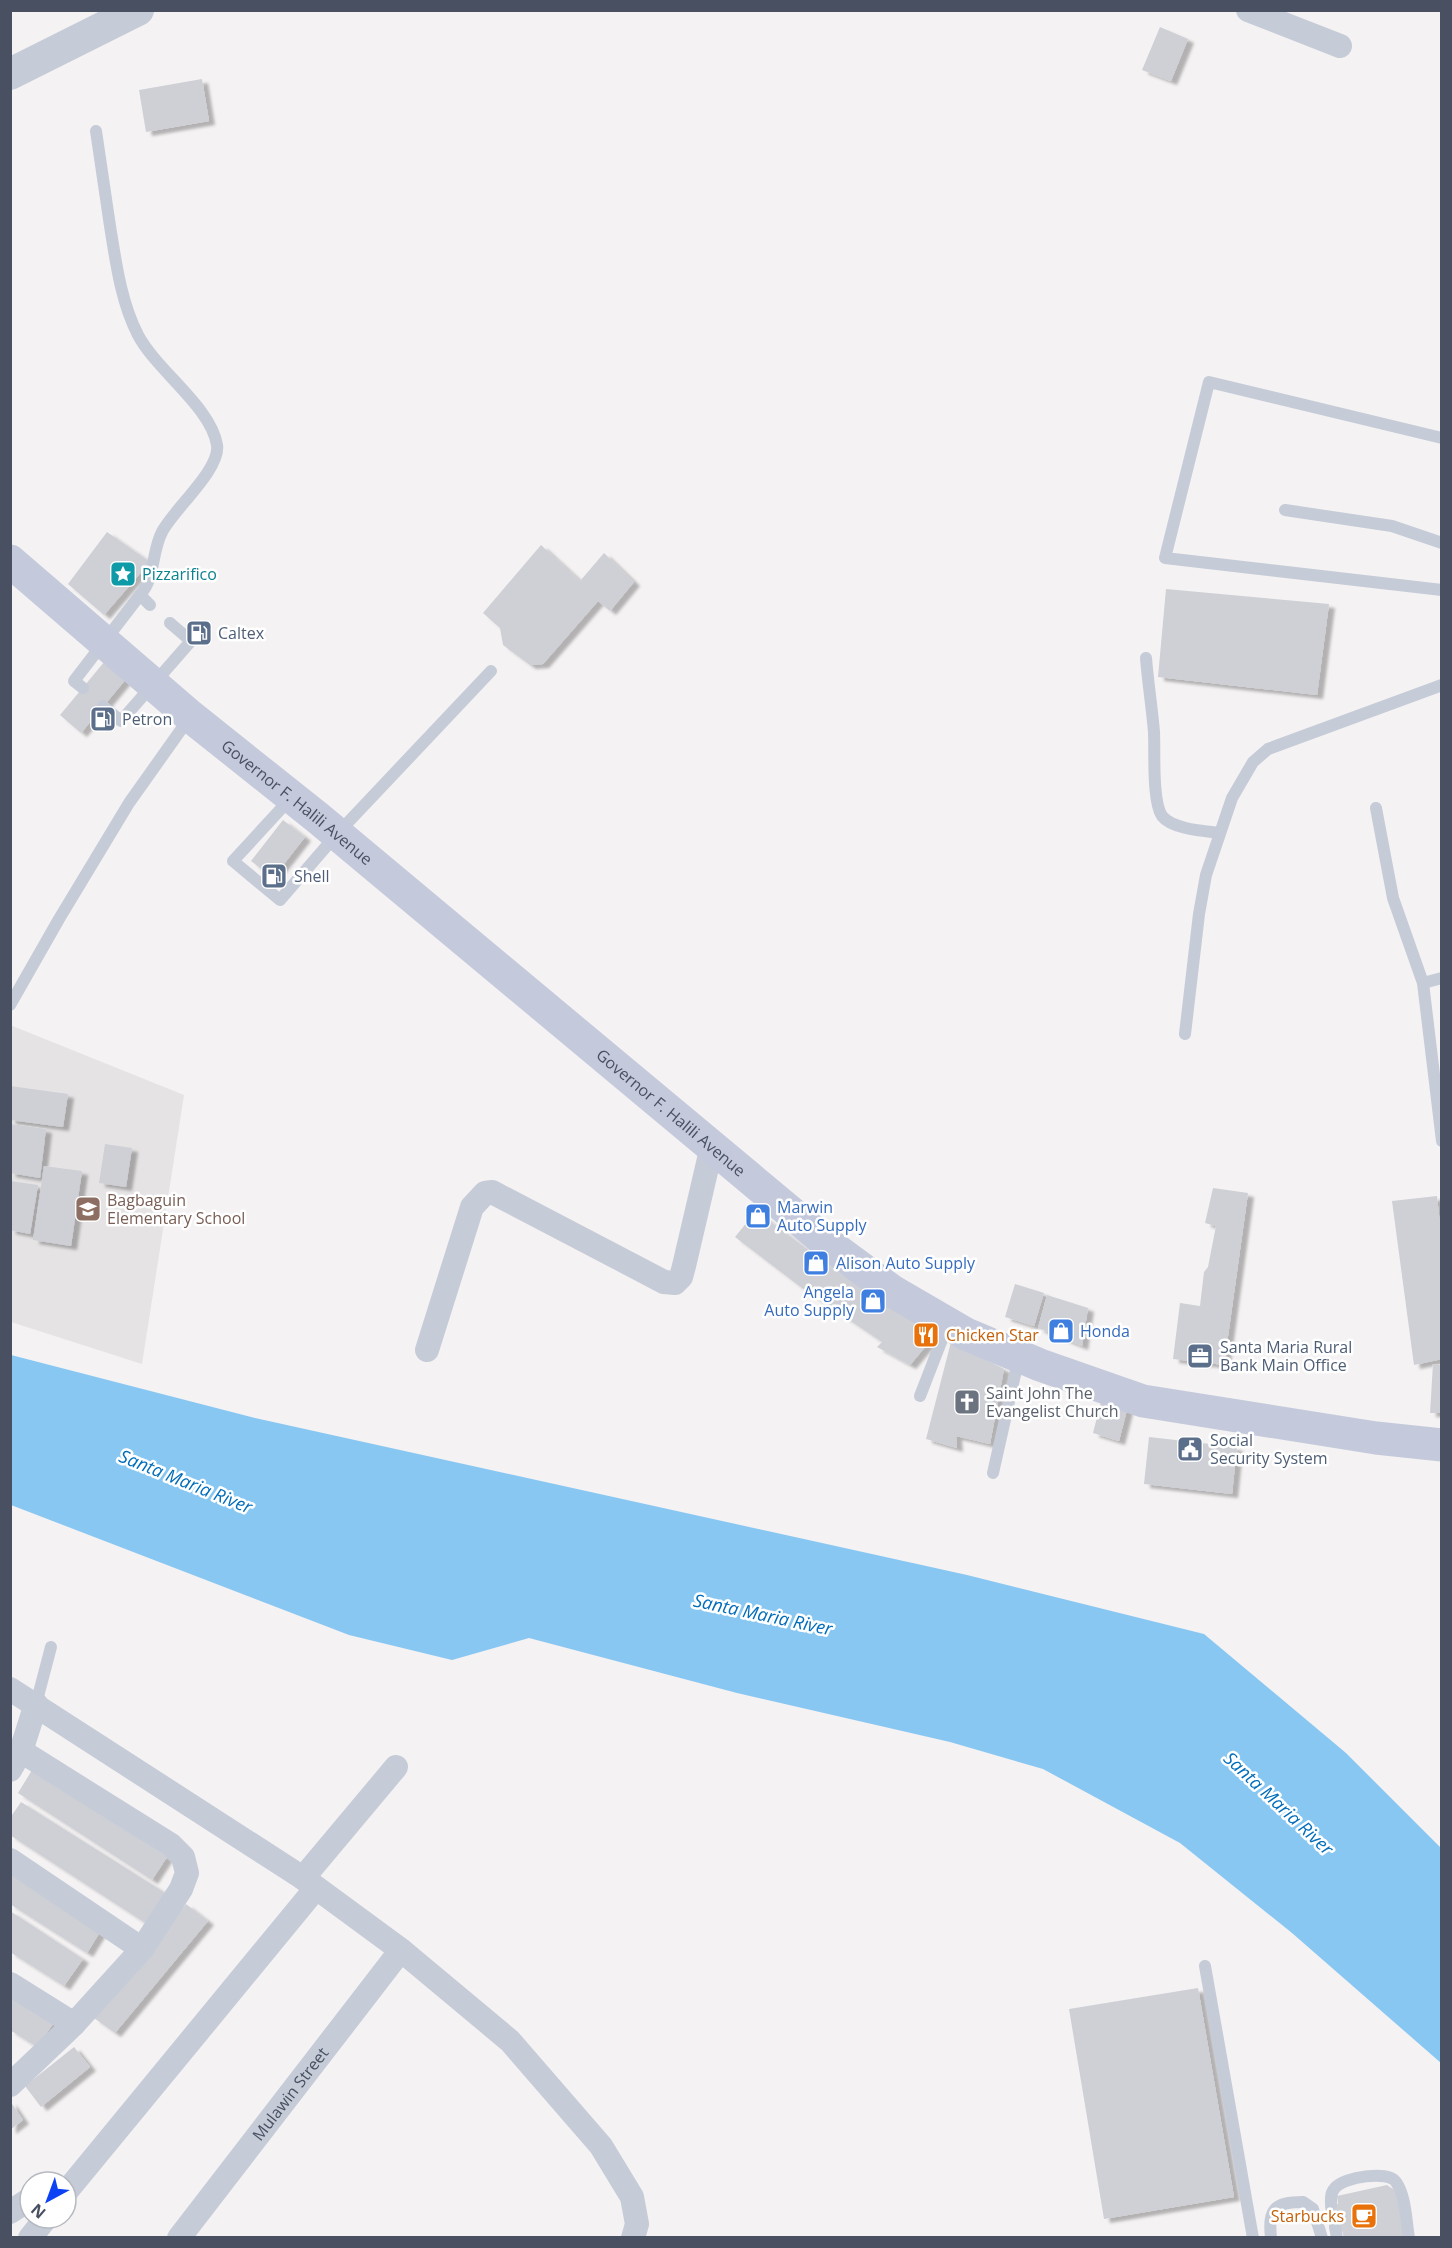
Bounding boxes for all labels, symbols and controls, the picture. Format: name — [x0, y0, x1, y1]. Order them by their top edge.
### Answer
place icon: Pizzarifico — [108, 559, 138, 589]
place label: Pizzarifico — [142, 563, 217, 585]
fuel station icon: Caltex — [184, 618, 214, 648]
place label: Caltex — [218, 622, 265, 644]
fuel station icon: Petron — [88, 704, 118, 734]
place label: Petron — [122, 708, 172, 730]
street label: Governor F. Halili Avenue — [217, 734, 377, 870]
fuel station icon: Shell — [259, 861, 289, 891]
place label: Shell — [294, 865, 330, 887]
street label: Governor F. Halili Avenue — [592, 1044, 750, 1181]
place label: Bagbaguin Elementary School — [107, 1189, 245, 1229]
school or university icon: Bagbaguin Elementary School — [73, 1194, 103, 1224]
place label: Marwin Auto Supply — [777, 1196, 868, 1236]
shop icon: Marwin Auto Supply — [743, 1201, 773, 1231]
shop icon: Alison Auto Supply — [801, 1248, 831, 1278]
place label: Alison Auto Supply — [836, 1252, 976, 1274]
place label: Angela Auto Supply — [764, 1281, 855, 1321]
shop icon: Angela Auto Supply — [858, 1286, 888, 1316]
shop icon: Honda — [1046, 1316, 1076, 1346]
restaurant icon: Chicken Star — [911, 1320, 941, 1350]
place label: Honda — [1080, 1320, 1130, 1342]
place label: Chicken Star — [946, 1324, 1039, 1346]
place label: Santa Maria Rural Bank Main Office — [1220, 1336, 1352, 1376]
office icon: Santa Maria Rural Bank Main Office — [1185, 1341, 1215, 1371]
place label: Saint John The Evangelist Church — [986, 1382, 1119, 1422]
church icon: Saint John The Evangelist Church — [952, 1387, 982, 1417]
place label: Social Security System — [1210, 1429, 1328, 1469]
public building icon: Social Security System — [1175, 1434, 1205, 1464]
water label: Santa Maria River — [116, 1443, 257, 1519]
water label: Santa Maria River — [691, 1588, 835, 1641]
water label: Santa Maria River — [1219, 1746, 1340, 1861]
street label: Mulawin Street — [247, 2042, 333, 2145]
north arrow — [18, 2170, 78, 2230]
text: N — [26, 2199, 50, 2224]
cafe icon: Starbucks — [1349, 2201, 1379, 2231]
place label: Starbucks — [1271, 2205, 1344, 2227]

